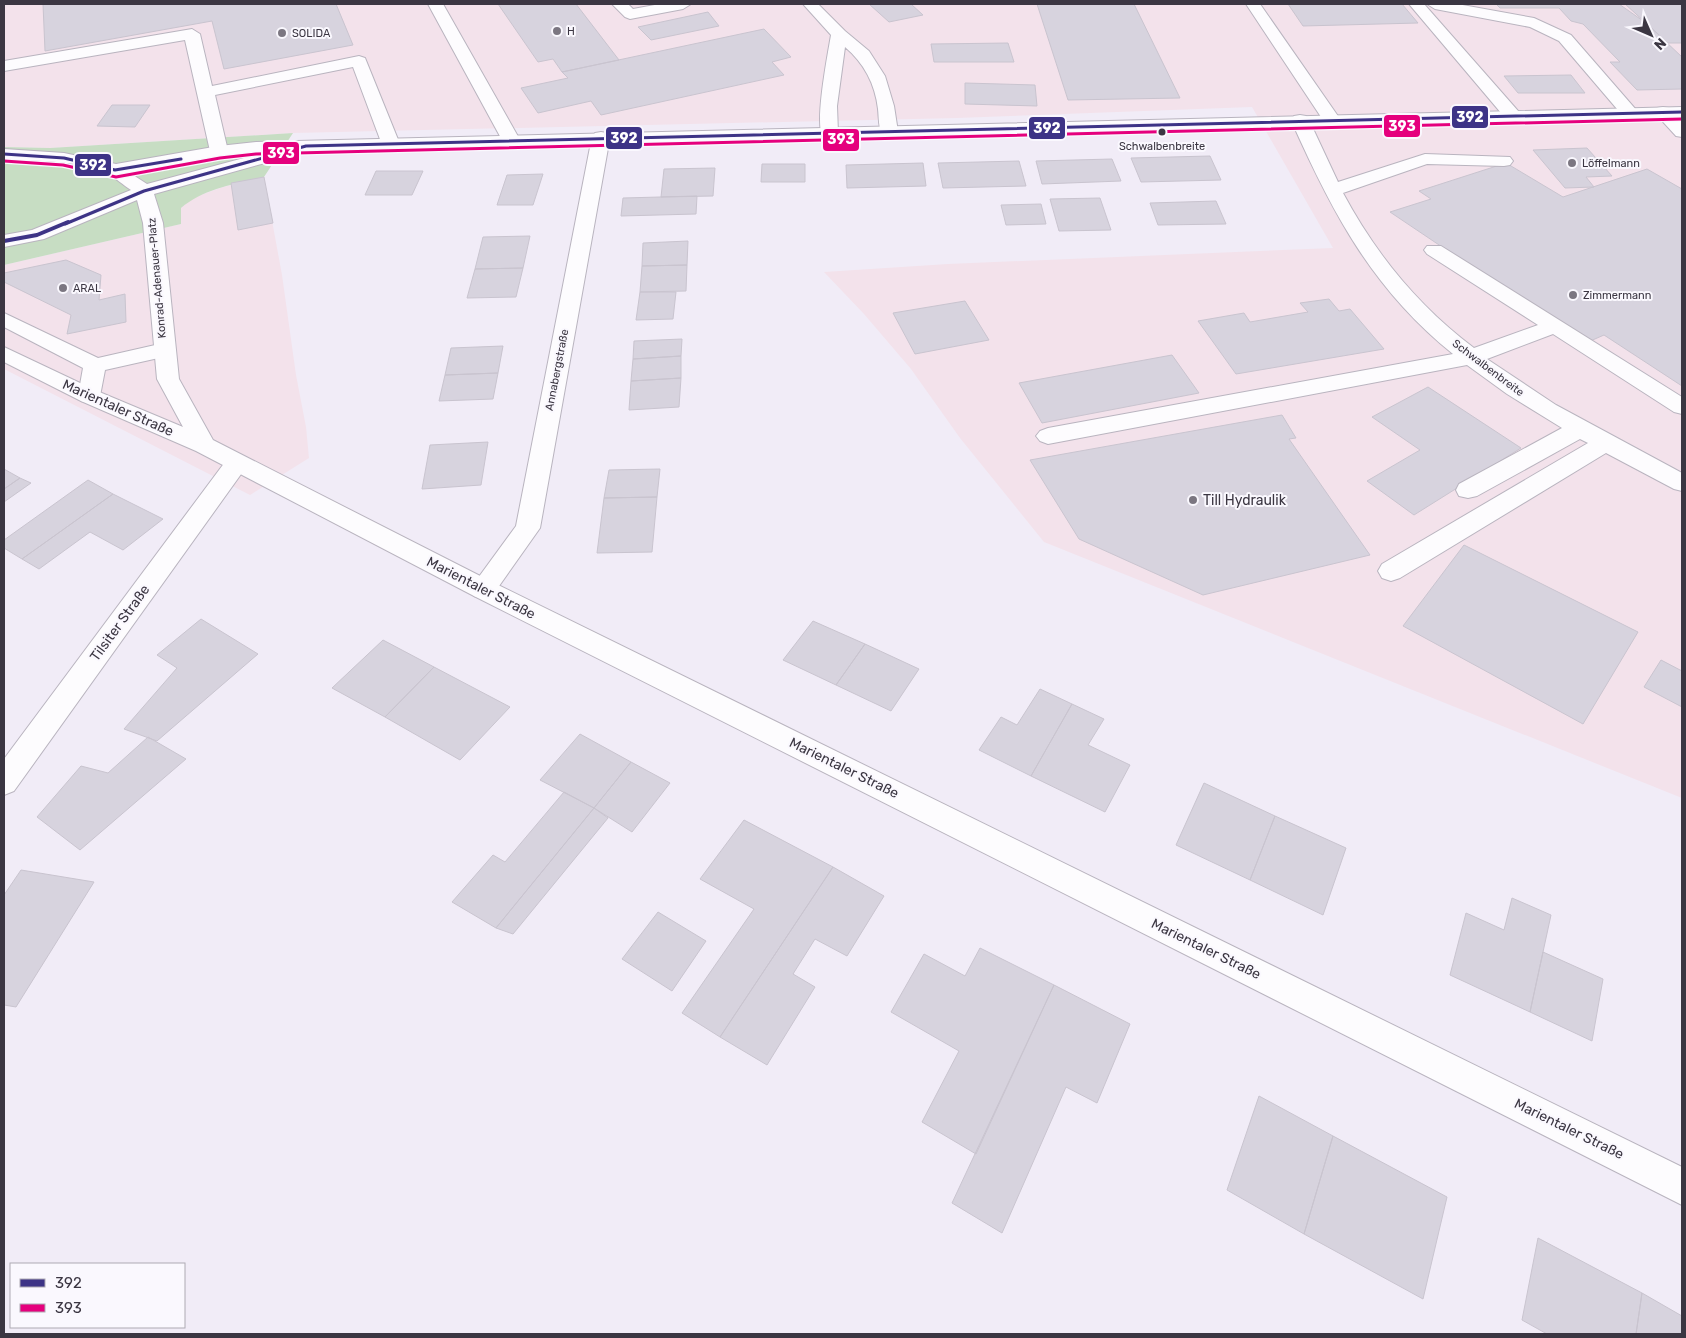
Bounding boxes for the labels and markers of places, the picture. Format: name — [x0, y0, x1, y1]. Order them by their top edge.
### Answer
marker: H — [551, 25, 563, 37]
place label: H — [567, 25, 575, 38]
marker: SOLIDA — [276, 27, 288, 39]
place label: SOLIDA — [292, 27, 331, 40]
marker: Schwalbenbreite — [1157, 127, 1167, 137]
place label: Schwalbenbreite — [1119, 140, 1205, 153]
marker: Löffelmann — [1566, 157, 1578, 169]
place label: Löffelmann — [1582, 157, 1640, 170]
marker: ARAL — [57, 282, 69, 294]
place label: ARAL — [73, 282, 101, 295]
marker: Zimmermann — [1567, 289, 1579, 301]
place label: Zimmermann — [1583, 289, 1651, 302]
place label: Till Hydraulik — [1203, 492, 1287, 509]
marker: Till Hydraulik — [1187, 494, 1199, 506]

